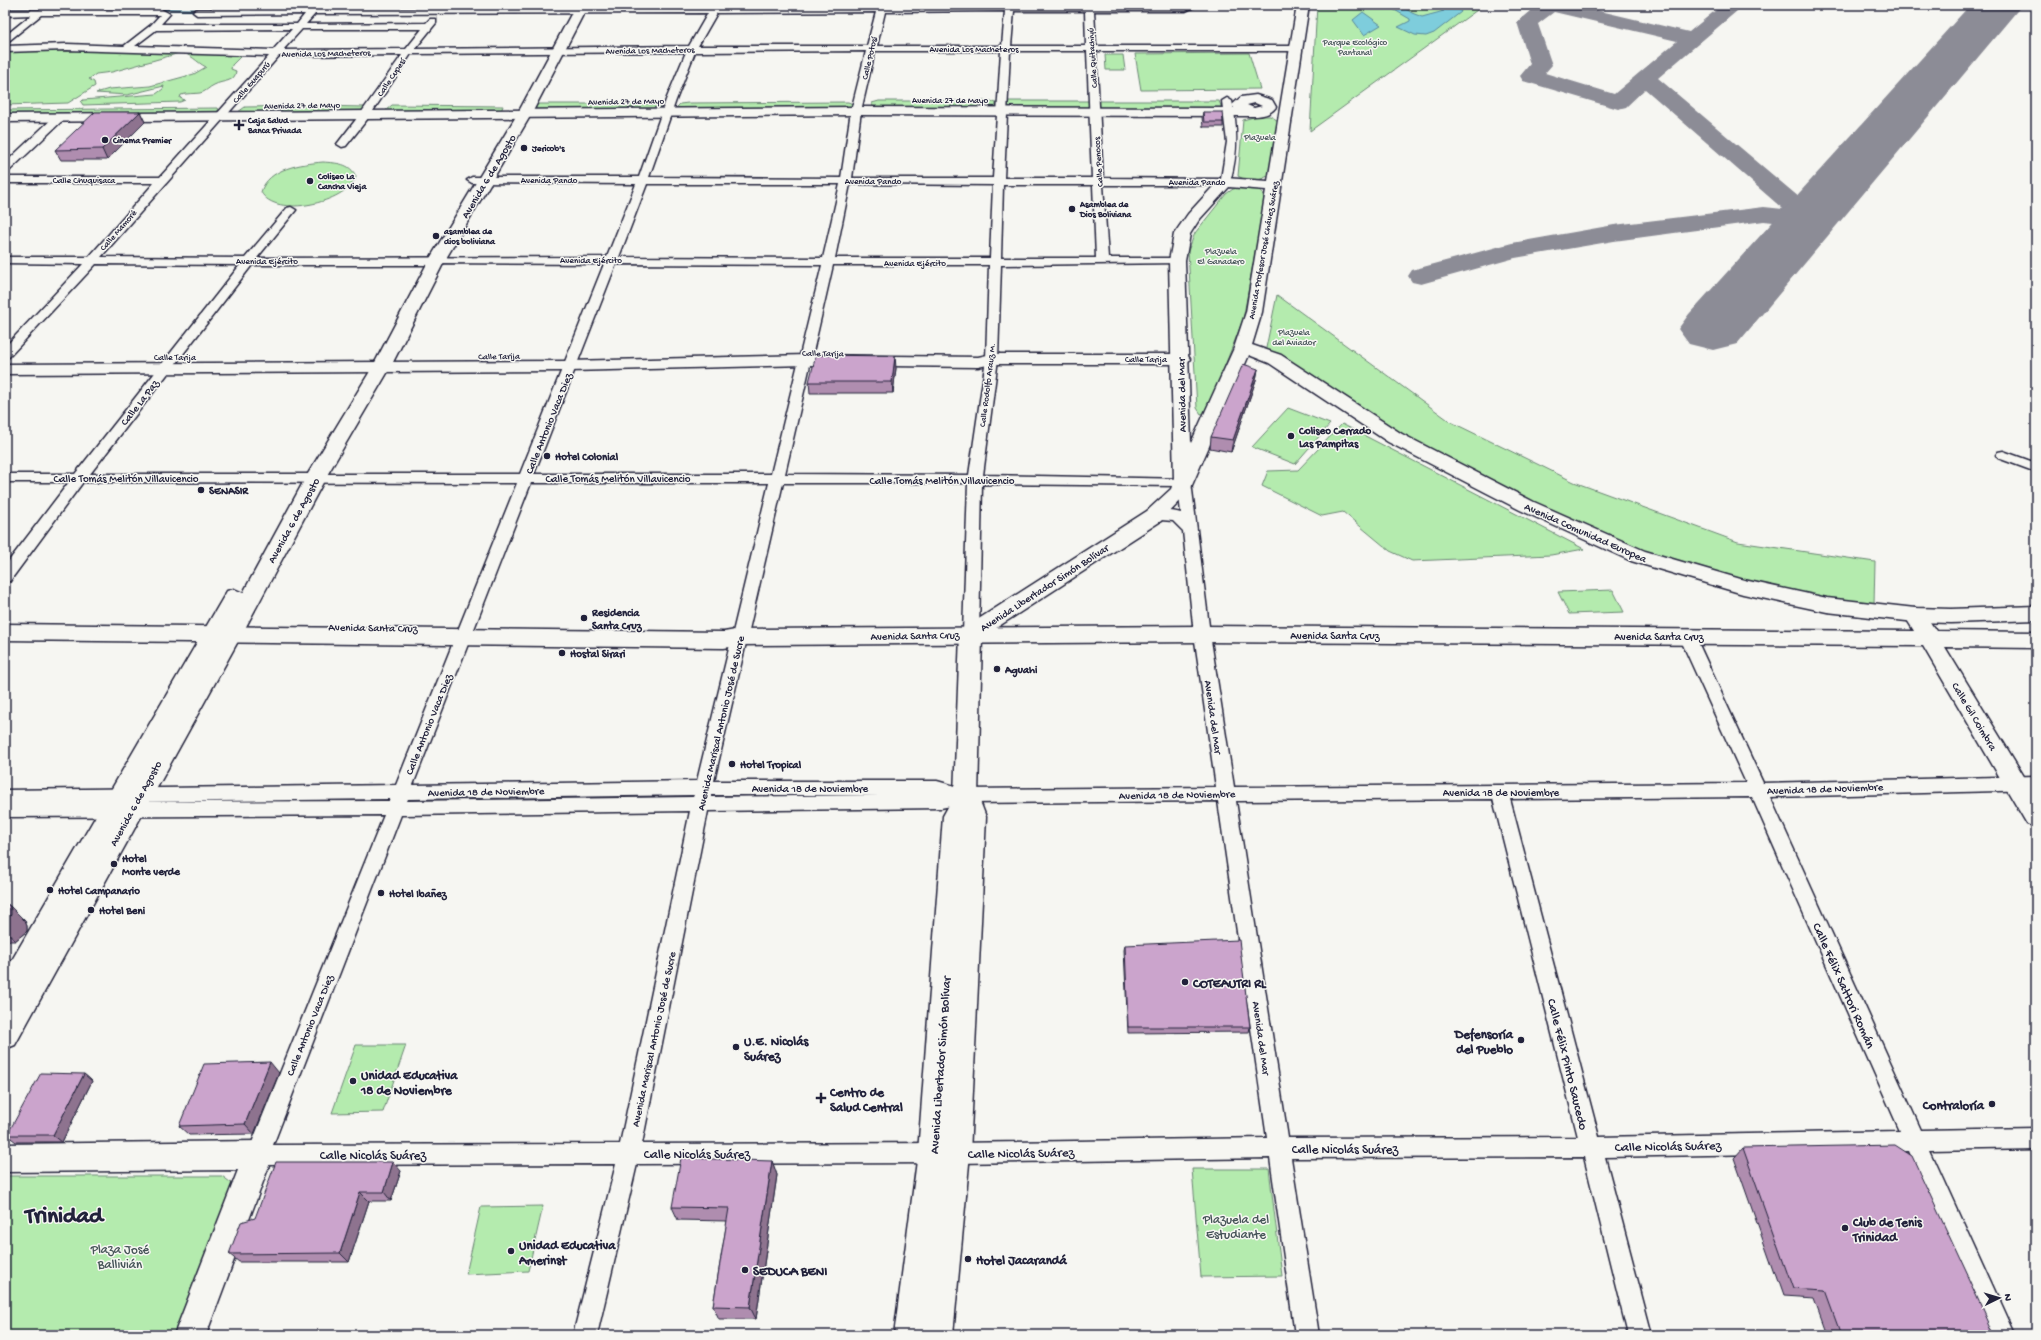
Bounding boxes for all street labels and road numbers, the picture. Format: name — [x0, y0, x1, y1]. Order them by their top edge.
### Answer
street label: Calle Quitachiyú — [1086, 27, 1101, 88]
street label: Calle Potosí — [860, 35, 881, 81]
street label: Avenida Los Macheteros — [605, 45, 695, 58]
street label: Avenida Los Macheteros — [929, 45, 1019, 56]
street label: Avenida Los Macheteros — [281, 48, 371, 61]
street label: Calle Cupesí — [375, 56, 410, 99]
street label: Calle Guapurú — [231, 59, 274, 106]
street label: Avenida 27 de Mayo — [588, 96, 665, 109]
street label: Avenida 27 de Mayo — [912, 96, 988, 107]
street label: Avenida 27 de Mayo — [264, 100, 341, 113]
street label: Avenida 6 de Agosto — [460, 133, 520, 221]
street label: Calle Penocos — [1092, 136, 1107, 187]
street label: Calle Chuquisaca — [53, 176, 116, 187]
street label: Avenida Pando — [521, 176, 578, 187]
street label: Avenida Pando — [845, 177, 902, 188]
street label: Avenida Pando — [1169, 178, 1226, 189]
street label: Avenida Profesor José Chávez Suárez — [1247, 179, 1282, 320]
street label: Calle Mamoré — [98, 208, 140, 254]
street label: Avenida Ejército — [560, 256, 622, 267]
street label: Avenida Ejército — [236, 257, 298, 268]
street label: Avenida Ejército — [884, 259, 946, 270]
street label: Calle Rodolfo Arauz M. — [978, 343, 999, 428]
street label: Calle Tarija — [802, 349, 845, 360]
street label: Calle Tarija — [478, 352, 521, 363]
street label: Calle Tarija — [154, 353, 197, 364]
street label: Calle Tarija — [1125, 355, 1168, 366]
street label: Avenida del Mar — [1176, 356, 1190, 432]
street label: Calle Antonio Vaca Diez — [524, 370, 576, 476]
street label: Calle La Paz — [119, 377, 163, 429]
street label: Calle Tomás Melitón Villavicencio — [53, 474, 199, 486]
street label: Calle Tomás Melitón Villavicencio — [545, 474, 691, 486]
street label: Avenida 6 de Agosto — [266, 476, 323, 566]
street label: Calle Tomás Melitón Villavicencio — [869, 476, 1015, 488]
street label: Avenida Comunidad Europea — [1522, 501, 1649, 567]
street label: Avenida Libertador Simón Bolívar — [979, 542, 1112, 635]
street label: Avenida Santa Cruz — [328, 622, 419, 636]
street label: Avenida Santa Cruz — [870, 630, 961, 644]
street label: Avenida Santa Cruz — [1290, 631, 1381, 643]
street label: Avenida Santa Cruz — [1614, 632, 1705, 644]
street label: Avenida Mariscal Antonio José de Sucre — [696, 635, 748, 812]
street label: Calle Antonio Vaca Diez — [404, 671, 456, 777]
street label: Avenida del Mar — [1201, 680, 1223, 756]
street label: Calle Gil Coimbra — [1948, 681, 1999, 754]
street label: Avenida 6 de Agosto — [108, 759, 165, 849]
street label: Avenida 18 de Noviembre — [1767, 782, 1884, 798]
street label: Avenida 18 de Noviembre — [752, 784, 869, 796]
street label: Avenida 18 de Noviembre — [428, 786, 545, 800]
street label: Avenida 18 de Noviembre — [1443, 788, 1560, 800]
street label: Avenida 18 de Noviembre — [1119, 789, 1236, 803]
street label: Calle Félix Sattori Román — [1808, 921, 1878, 1052]
street label: Avenida Mariscal Antonio José de Sucre — [631, 950, 679, 1128]
street label: Calle Antonio Vaca Diez — [285, 972, 337, 1078]
street label: Avenida Libertador Simón Bolívar — [928, 974, 955, 1155]
street label: Calle Félix Pinto Saucedo — [1543, 997, 1590, 1132]
street label: Avenida del Mar — [1249, 1001, 1271, 1077]
street label: Calle Nicolás Suárez — [1615, 1139, 1723, 1156]
street label: Calle Nicolás Suárez — [1292, 1143, 1400, 1158]
street label: Calle Nicolás Suárez — [968, 1146, 1076, 1163]
street label: Calle Nicolás Suárez — [644, 1148, 752, 1163]
street label: Calle Nicolás Suárez — [320, 1149, 428, 1164]

